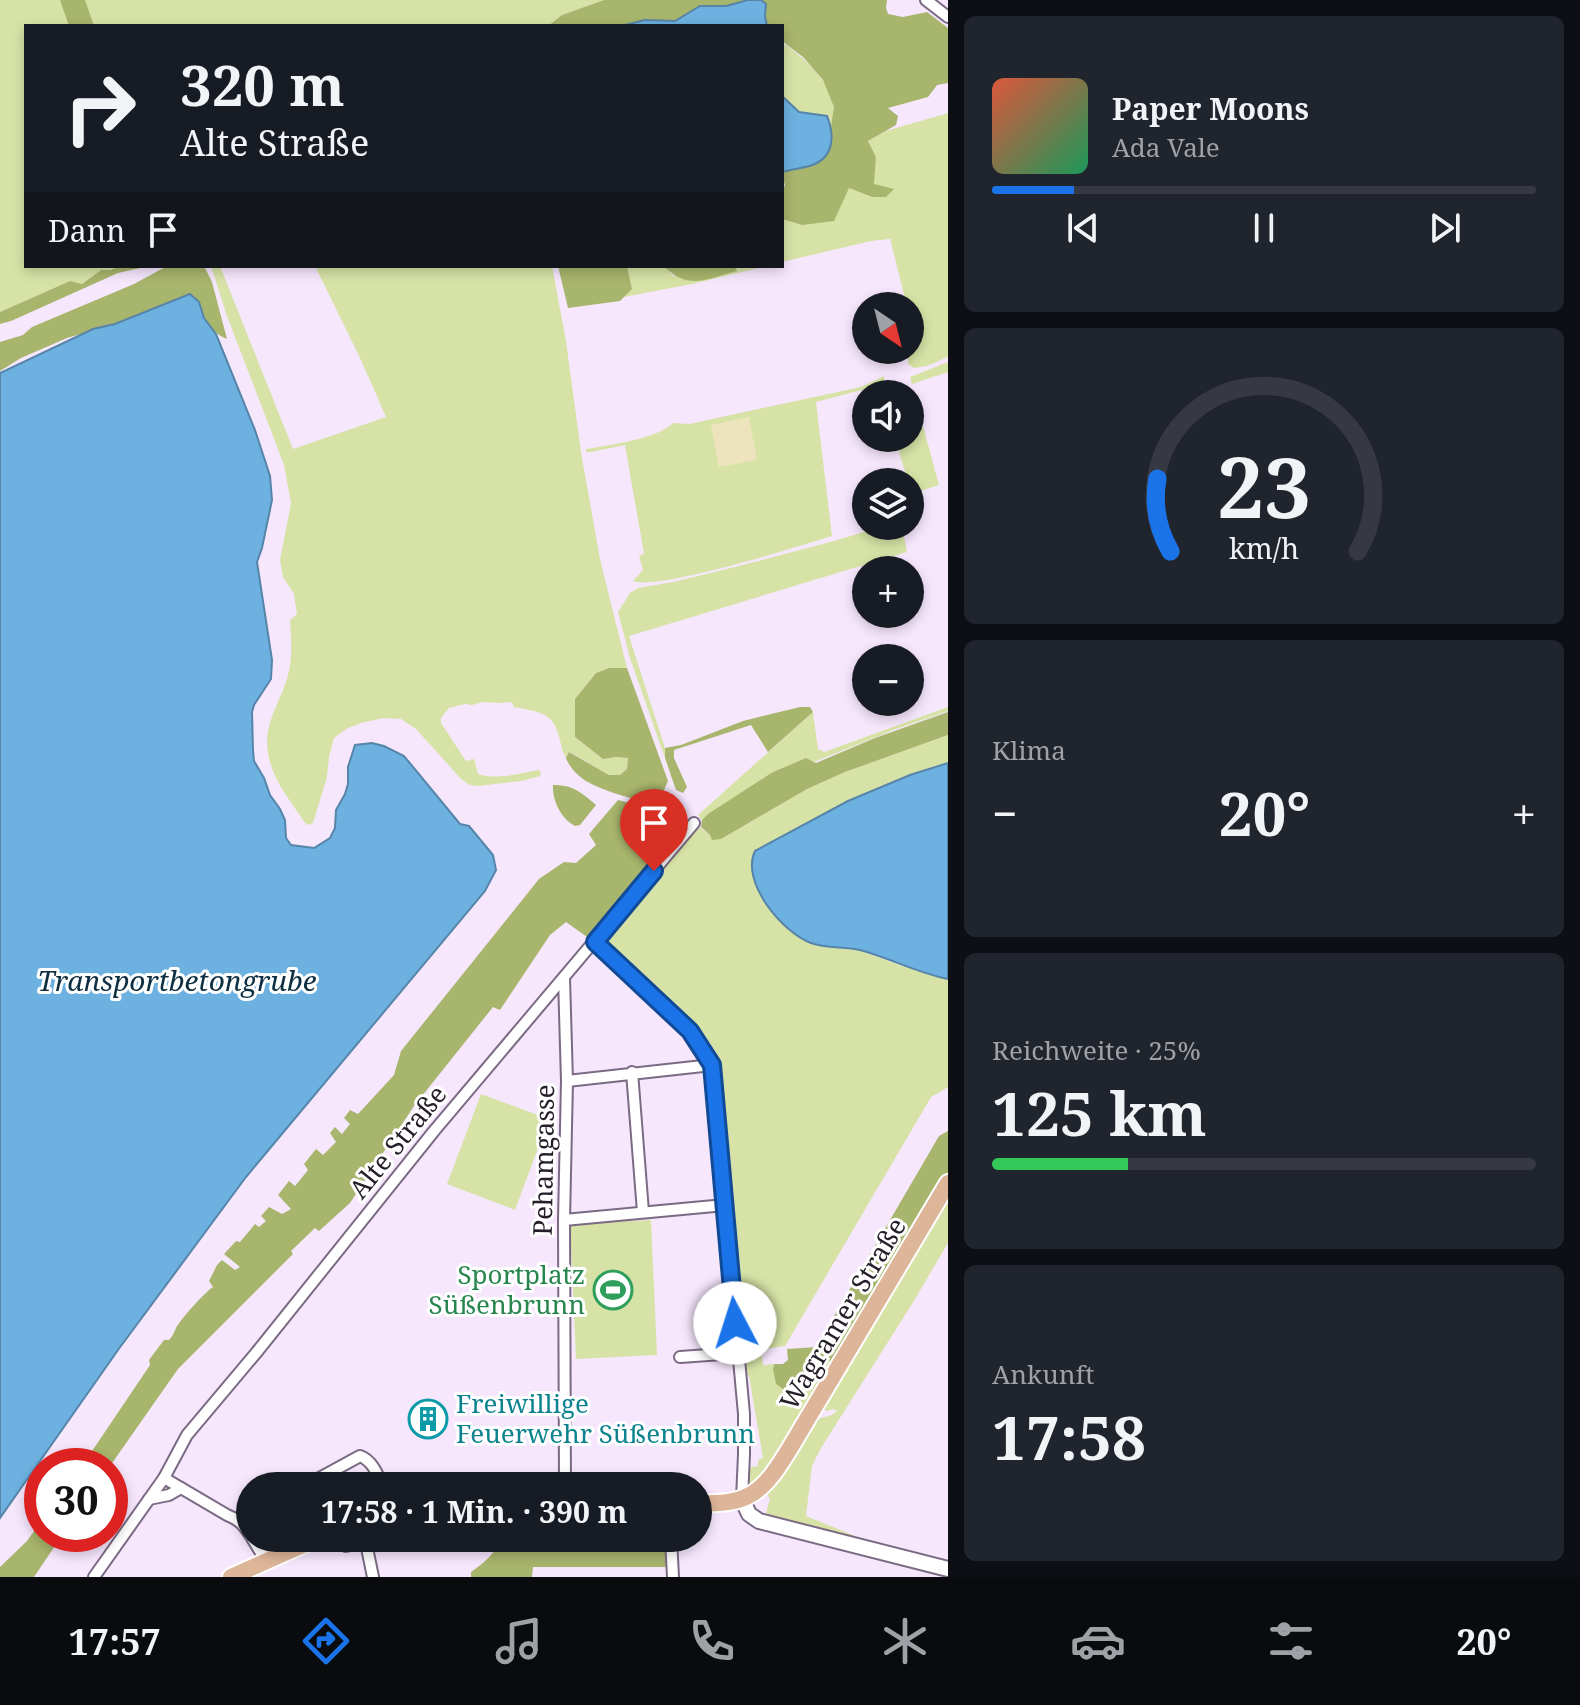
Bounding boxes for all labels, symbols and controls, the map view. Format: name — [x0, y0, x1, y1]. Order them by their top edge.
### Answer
text: 320 m — [180, 46, 345, 122]
icon: right — [48, 56, 152, 160]
text: Paper Moons — [1112, 88, 1309, 129]
text: Alte Straße — [180, 118, 369, 167]
text: Ada Vale — [1112, 129, 1220, 165]
icon: previous — [1061, 206, 1105, 250]
icon: pause — [1242, 206, 1286, 250]
icon: next — [1423, 206, 1467, 250]
icon: arrive — [141, 208, 185, 252]
text: Dann — [48, 210, 125, 251]
north arrow — [852, 292, 924, 364]
map controls — [852, 292, 924, 716]
button: sound — [852, 380, 924, 452]
text: 23 — [1217, 429, 1311, 542]
button: layers — [852, 468, 924, 540]
text: km/h — [1229, 528, 1299, 567]
button: + — [852, 556, 924, 628]
button: − — [852, 644, 924, 716]
text: Klima — [992, 732, 1066, 768]
text: 20° — [1219, 772, 1310, 854]
text: − — [992, 783, 1017, 843]
text: + — [1511, 783, 1536, 843]
pin — [620, 789, 688, 871]
icon: arrive — [632, 801, 676, 845]
water label: Transportbetongrube — [38, 961, 317, 999]
text: Reichweite · 25% — [992, 1032, 1201, 1068]
text: 125 km — [992, 1072, 1207, 1154]
street label: Alte Straße — [340, 1077, 454, 1206]
street label: Pehamgasse — [524, 1084, 562, 1236]
street label: Wagramer Straße — [771, 1211, 914, 1416]
place label: Sportplatz Süßenbrunn — [429, 1256, 585, 1322]
sports icon: Sportplatz Süßenbrunn — [592, 1269, 634, 1311]
position arrow — [693, 1281, 777, 1365]
text: Ankunft — [992, 1356, 1094, 1392]
place label: Freiwillige Feuerwehr Süßenbrunn — [456, 1385, 755, 1451]
text: 17:58 — [992, 1396, 1146, 1478]
building icon: Freiwillige Feuerwehr Süßenbrunn — [407, 1398, 449, 1440]
speed limit sign: 30 — [24, 1448, 128, 1552]
text: 17:58 · 1 Min. · 390 m — [321, 1491, 627, 1532]
icon: directions — [298, 1613, 354, 1669]
icon: music — [491, 1613, 547, 1669]
icon: phone — [684, 1613, 740, 1669]
icon: climate — [877, 1613, 933, 1669]
icon: car — [1070, 1613, 1126, 1669]
icon: filters — [1263, 1613, 1319, 1669]
text: 17:57 — [69, 1617, 161, 1666]
text: 20° — [1456, 1617, 1511, 1666]

